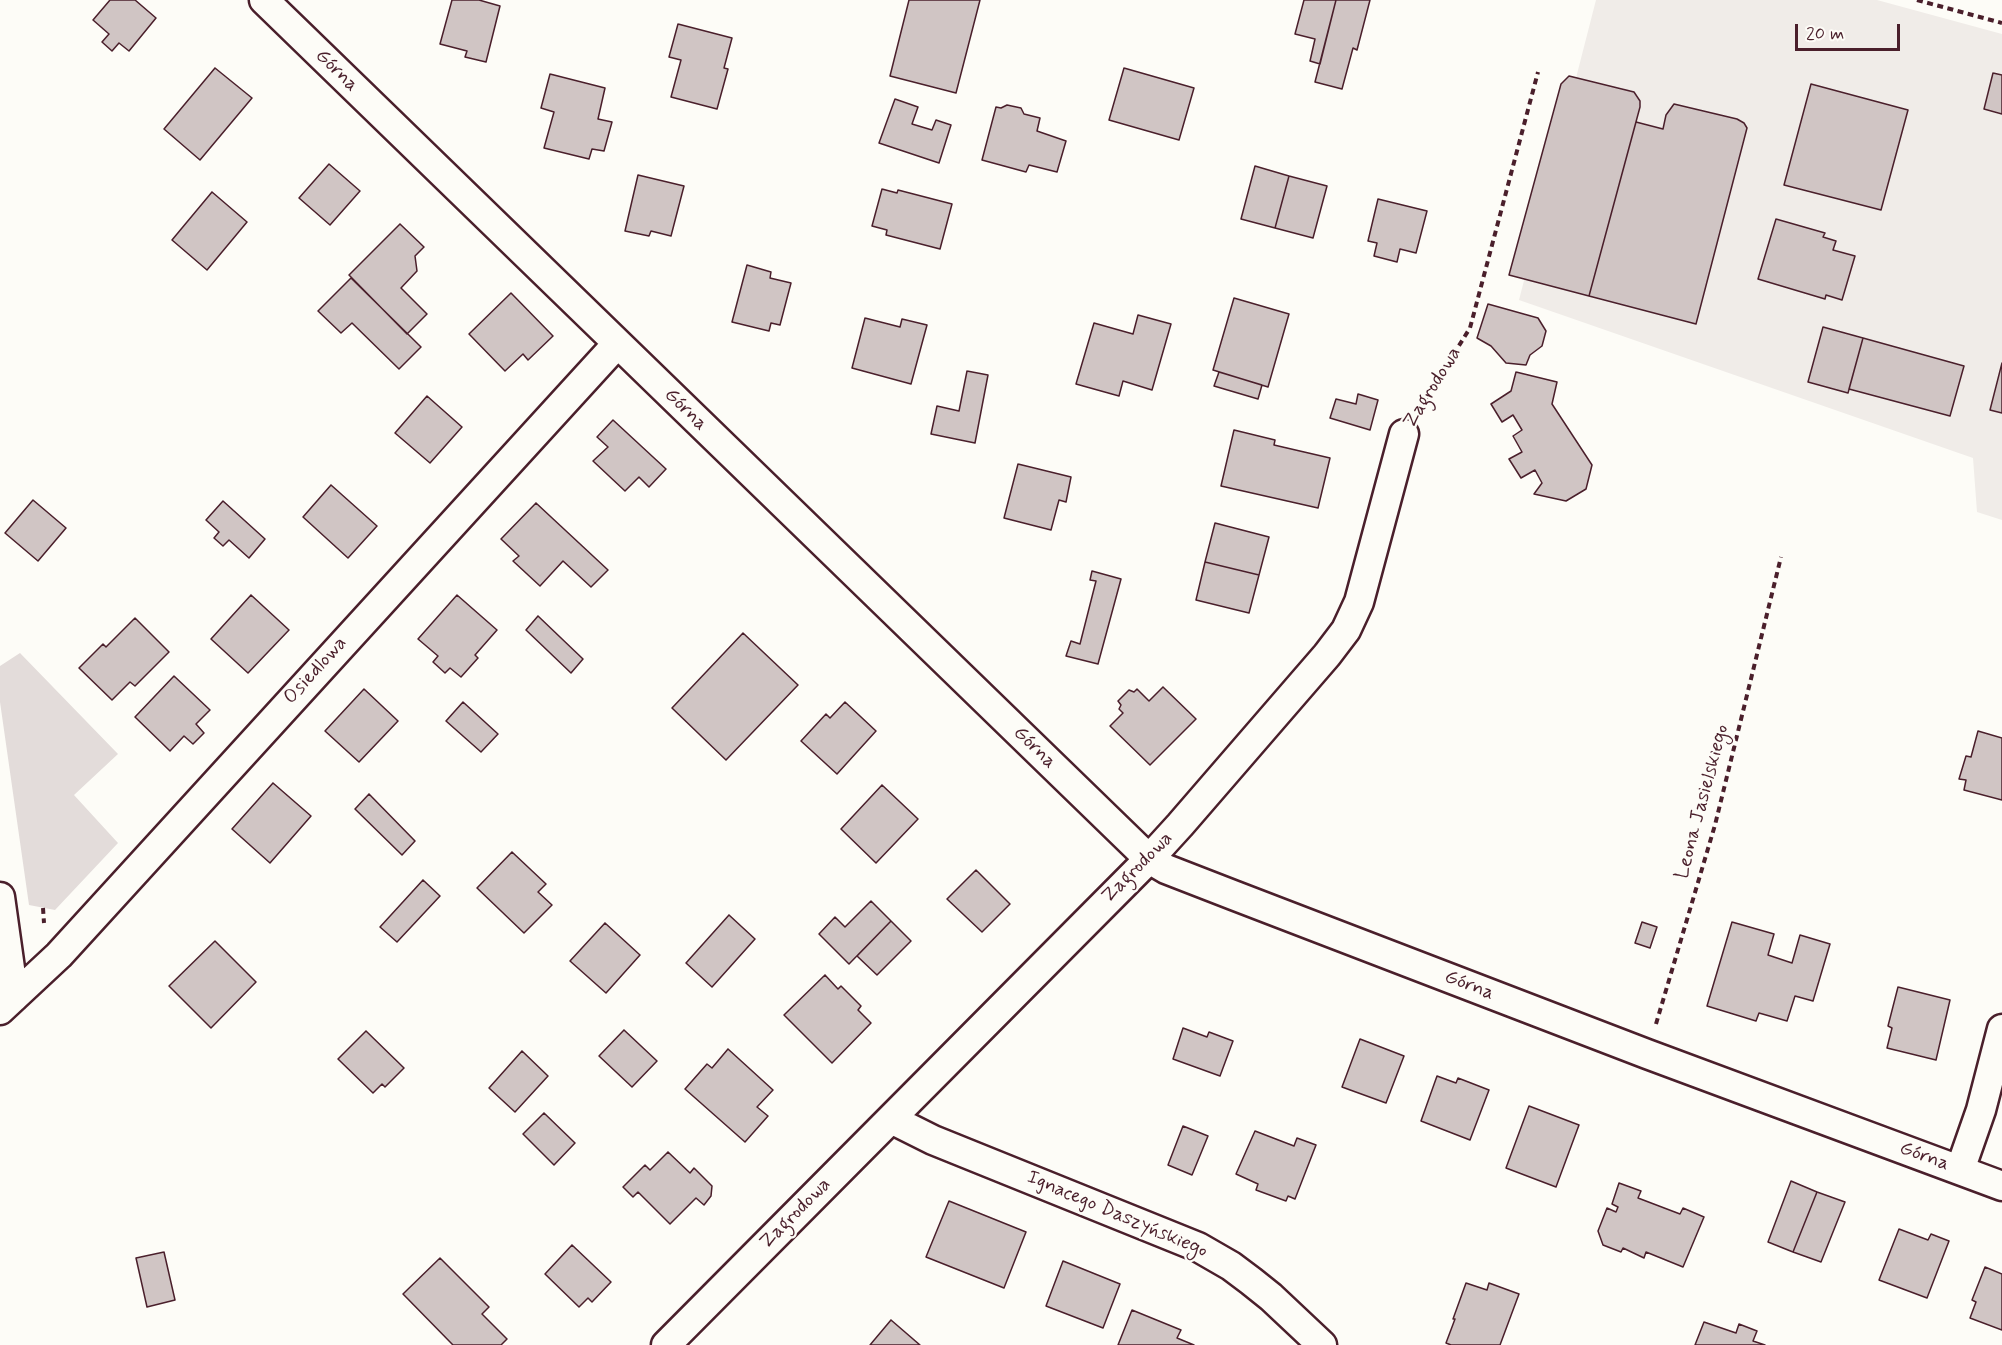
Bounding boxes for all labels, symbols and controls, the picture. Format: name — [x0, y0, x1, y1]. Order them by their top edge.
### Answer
scale bar — [1798, 12, 1903, 50]
text: 20 m — [1806, 22, 1844, 46]
street label: Górna — [309, 45, 363, 97]
street label: Zagrodowa — [1399, 343, 1467, 433]
street label: Górna — [658, 384, 712, 436]
street label: Osiedlowa — [279, 632, 353, 710]
street label: Górna — [1007, 722, 1061, 774]
street label: Leona Jasielskiego — [1671, 722, 1735, 882]
street label: Zagrodowa — [1097, 827, 1179, 909]
street label: Górna — [1441, 966, 1497, 1006]
street label: Górna — [1896, 1137, 1952, 1177]
street label: Ignacego Daszyńskiego — [1023, 1166, 1211, 1264]
street label: Zagrodowa — [755, 1173, 837, 1255]

